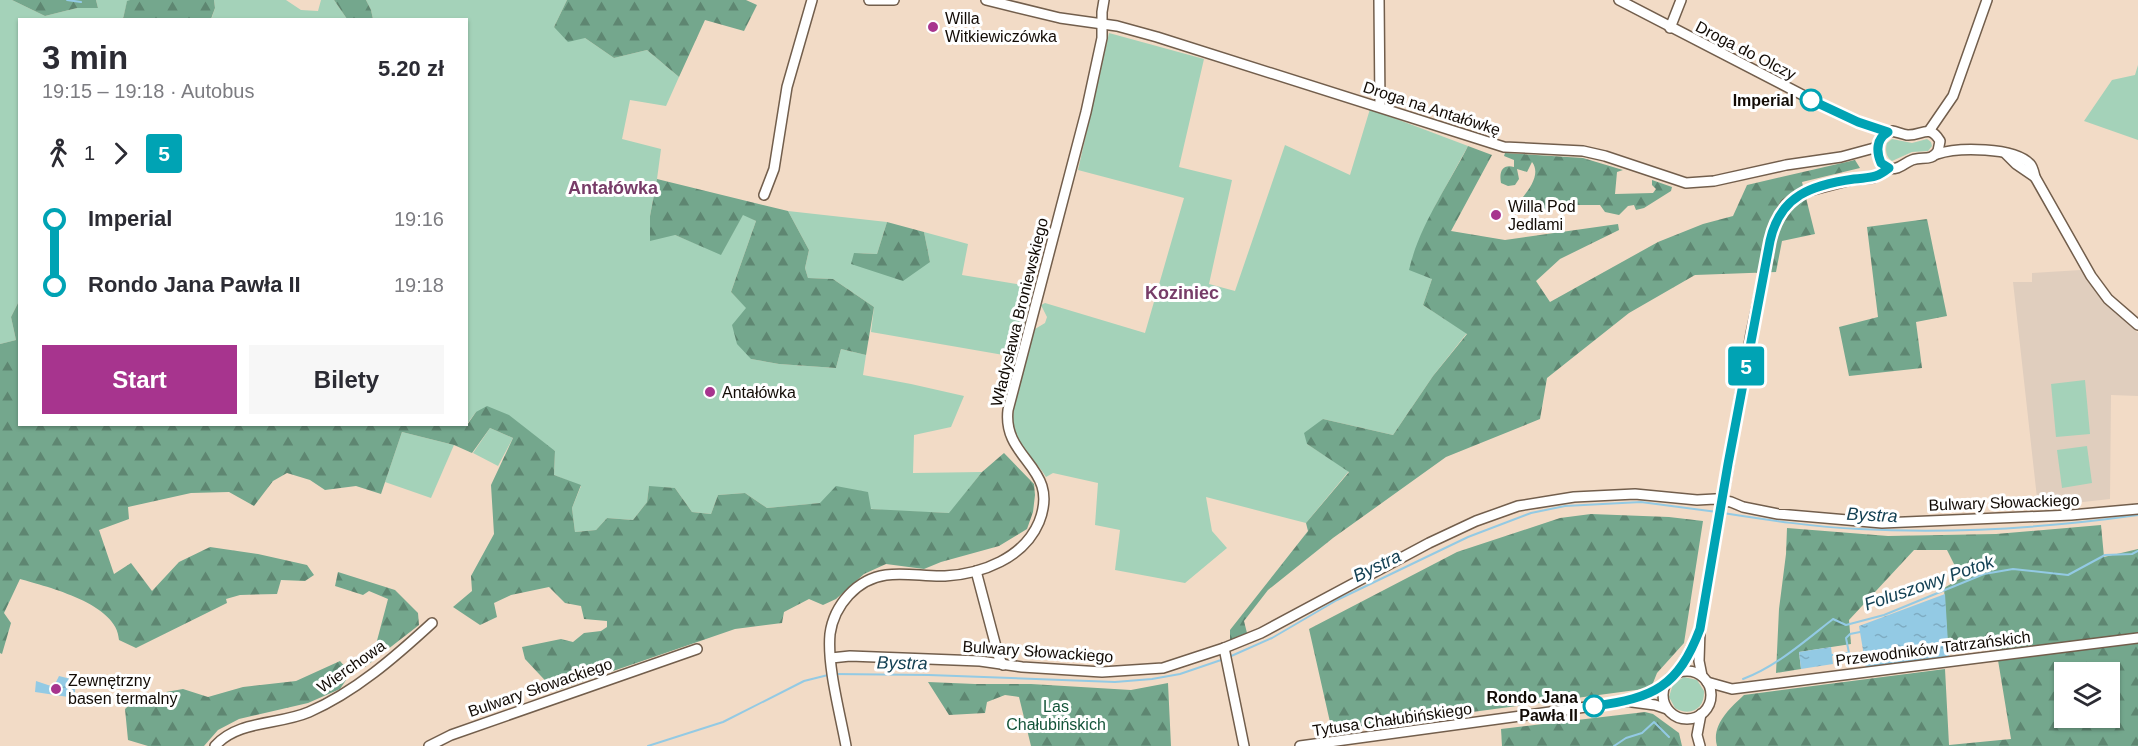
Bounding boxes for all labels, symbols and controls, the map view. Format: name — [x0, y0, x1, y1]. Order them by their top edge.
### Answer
place label: Willa Witkiewiczówka — [945, 10, 1057, 45]
street label: Droga do Olczy — [1693, 18, 1799, 83]
marker: Willa Witkiewiczówka — [926, 20, 940, 34]
text: 3 min — [42, 39, 128, 76]
text: 5.20 zł — [378, 56, 444, 81]
street label: Droga na Antałówkę — [1361, 78, 1503, 139]
text: 19:15 – 19:18 · Autobus — [42, 80, 254, 102]
marker: Imperial — [1800, 89, 1822, 111]
place label: Imperial — [1733, 92, 1794, 109]
icon: walk — [42, 137, 75, 170]
icon: forward — [104, 137, 137, 170]
text: 1 — [84, 142, 95, 164]
text: 5 — [158, 142, 170, 165]
district label: Antałówka — [568, 178, 659, 198]
place label: Willa Pod Jedlami — [1508, 198, 1576, 233]
text: Imperial — [88, 206, 172, 231]
text: 19:16 — [394, 208, 444, 230]
marker: Willa Pod Jedlami — [1489, 208, 1503, 222]
street label: Władysława Broniewskiego — [988, 216, 1051, 408]
text: Rondo Jana Pawła II — [88, 272, 301, 297]
text: 19:18 — [394, 274, 444, 296]
district label: Koziniec — [1145, 283, 1219, 303]
button: Start — [42, 345, 237, 414]
button: Bilety — [249, 345, 444, 414]
line badge: 5 — [1726, 346, 1766, 386]
text: 5 — [1740, 355, 1752, 378]
place label: Antałówka — [722, 384, 796, 401]
marker: Antałówka — [703, 385, 717, 399]
street label: Bulwary Słowackiego — [1928, 491, 2080, 514]
water label: Bystra — [1846, 504, 1898, 526]
water label: Bystra — [1350, 546, 1404, 586]
water label: Foluszowy Potok — [1861, 551, 1998, 615]
street label: Przewodników Tatrzańskich — [1835, 628, 2031, 669]
street label: Wierchowa — [314, 637, 389, 696]
street label: Bulwary Słowackiego — [962, 638, 1114, 665]
water label: Bystra — [876, 653, 928, 673]
street label: Bulwary Słowackiego — [466, 655, 614, 720]
map controls — [2054, 662, 2120, 728]
button: layers — [2054, 662, 2120, 728]
place label: Zewnętrzny basen termalny — [68, 672, 177, 707]
marker: Zewnętrzny basen termalny — [49, 682, 63, 696]
place label: Rondo Jana Pawła II — [1486, 689, 1578, 724]
marker: Rondo Jana Pawła II — [1583, 695, 1605, 717]
park label: Las Chałubińskich — [1006, 698, 1106, 733]
street label: Tytusa Chałubińskiego — [1311, 700, 1473, 739]

